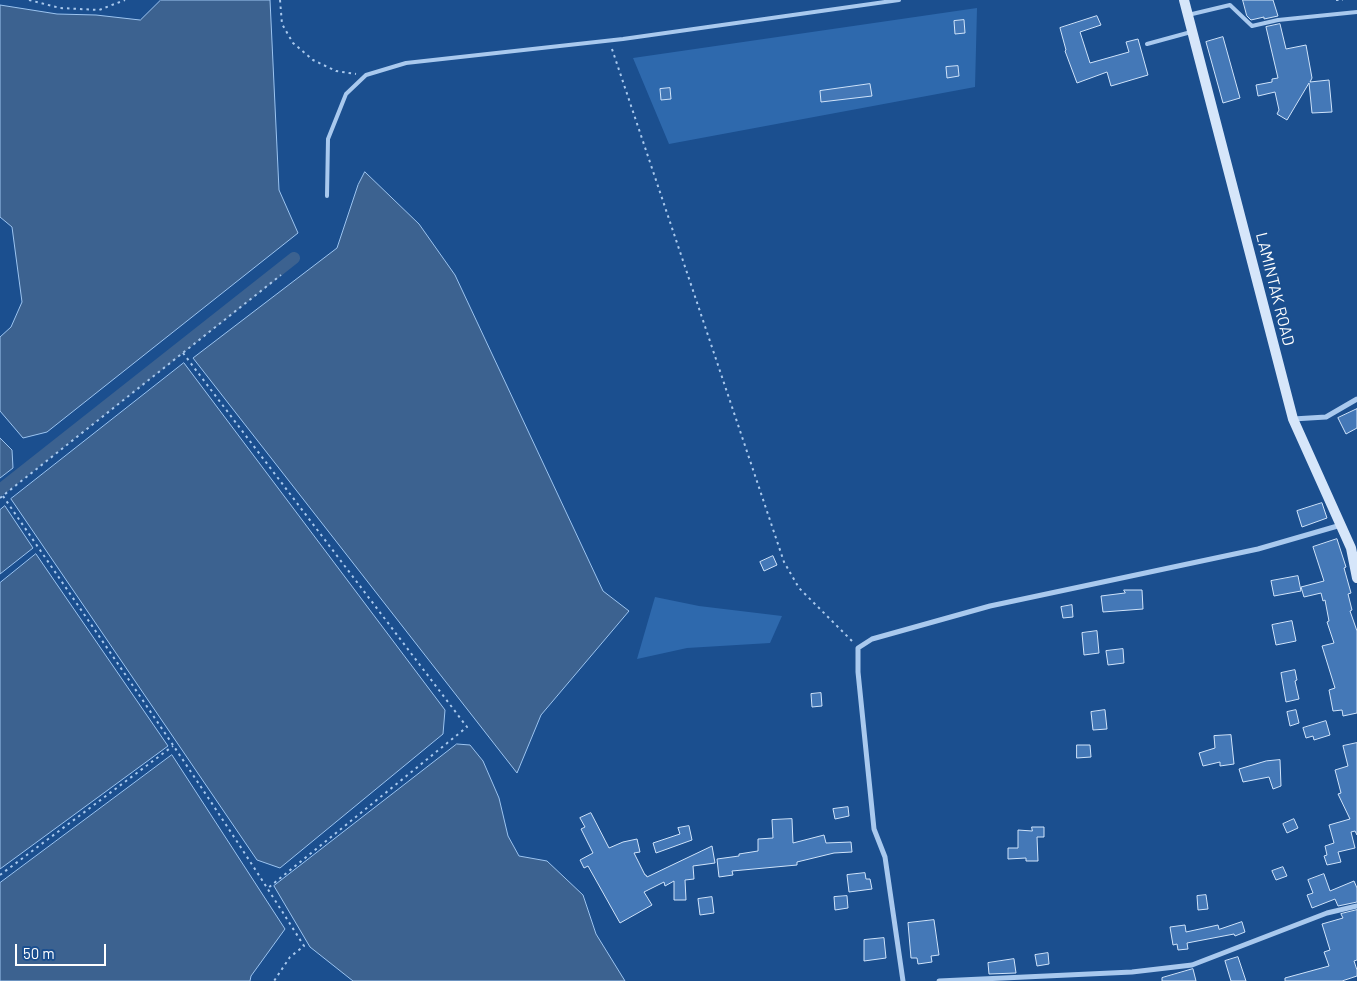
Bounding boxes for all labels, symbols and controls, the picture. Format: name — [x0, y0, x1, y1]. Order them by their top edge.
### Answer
street label: LAMINTAK ROAD — [1252, 230, 1298, 348]
scale bar — [18, 934, 109, 966]
text: 50 m — [23, 944, 55, 962]

